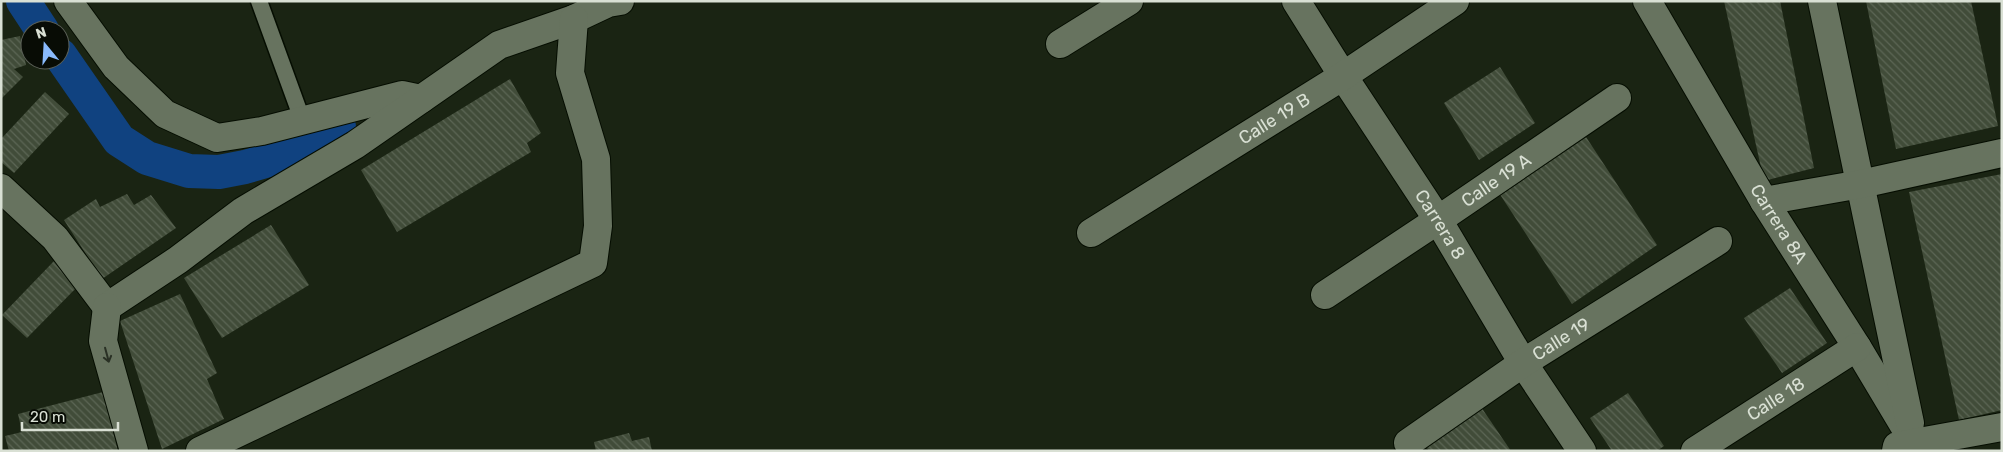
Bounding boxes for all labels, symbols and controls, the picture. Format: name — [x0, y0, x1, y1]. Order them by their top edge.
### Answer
north arrow — [20, 20, 70, 70]
text: N — [34, 23, 49, 43]
street label: Calle 19 B — [1235, 88, 1314, 149]
street label: Calle 19 A — [1457, 149, 1535, 212]
street label: Carrera 8A — [1746, 180, 1812, 268]
street label: Carrera 8 — [1410, 186, 1470, 263]
street label: Calle 19 — [1528, 313, 1594, 365]
one-way arrow — [103, 346, 112, 362]
street label: Calle 18 — [1743, 372, 1809, 426]
scale bar — [22, 400, 119, 432]
text: 20 m — [30, 408, 65, 426]

